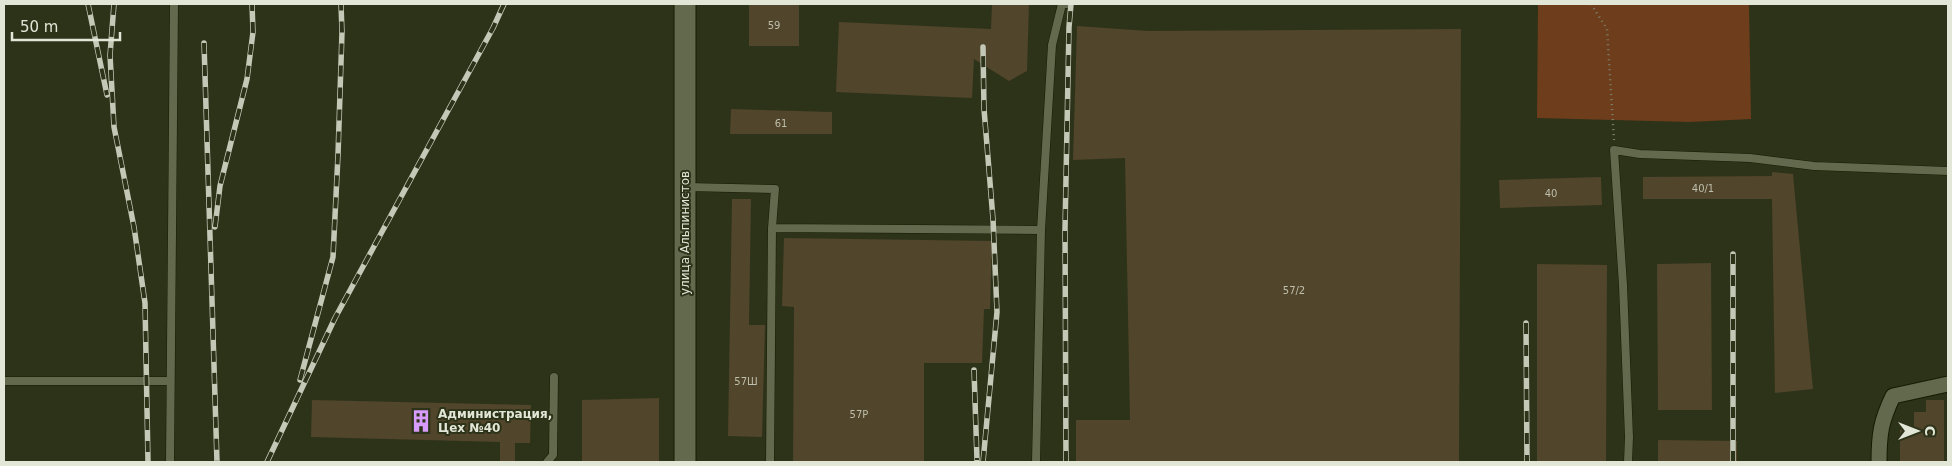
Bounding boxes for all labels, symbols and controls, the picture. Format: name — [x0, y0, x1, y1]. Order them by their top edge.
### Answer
scale bar — [12, 10, 120, 42]
text: 50 m — [20, 18, 58, 36]
house number: 59 — [768, 20, 780, 31]
house number: 61 — [775, 118, 787, 129]
street label: улица Альпинистов — [678, 171, 692, 295]
house number: 40/1 — [1692, 183, 1714, 194]
house number: 40 — [1545, 188, 1557, 199]
house number: 57/2 — [1283, 285, 1305, 296]
house number: 57Ш — [734, 376, 758, 387]
north arrow — [1892, 406, 1942, 456]
place label: Администрация, Цех №40 — [438, 407, 552, 435]
building icon: Администрация, Цех №40 — [408, 408, 434, 434]
house number: 57Р — [850, 409, 868, 420]
text: С — [1922, 426, 1938, 436]

